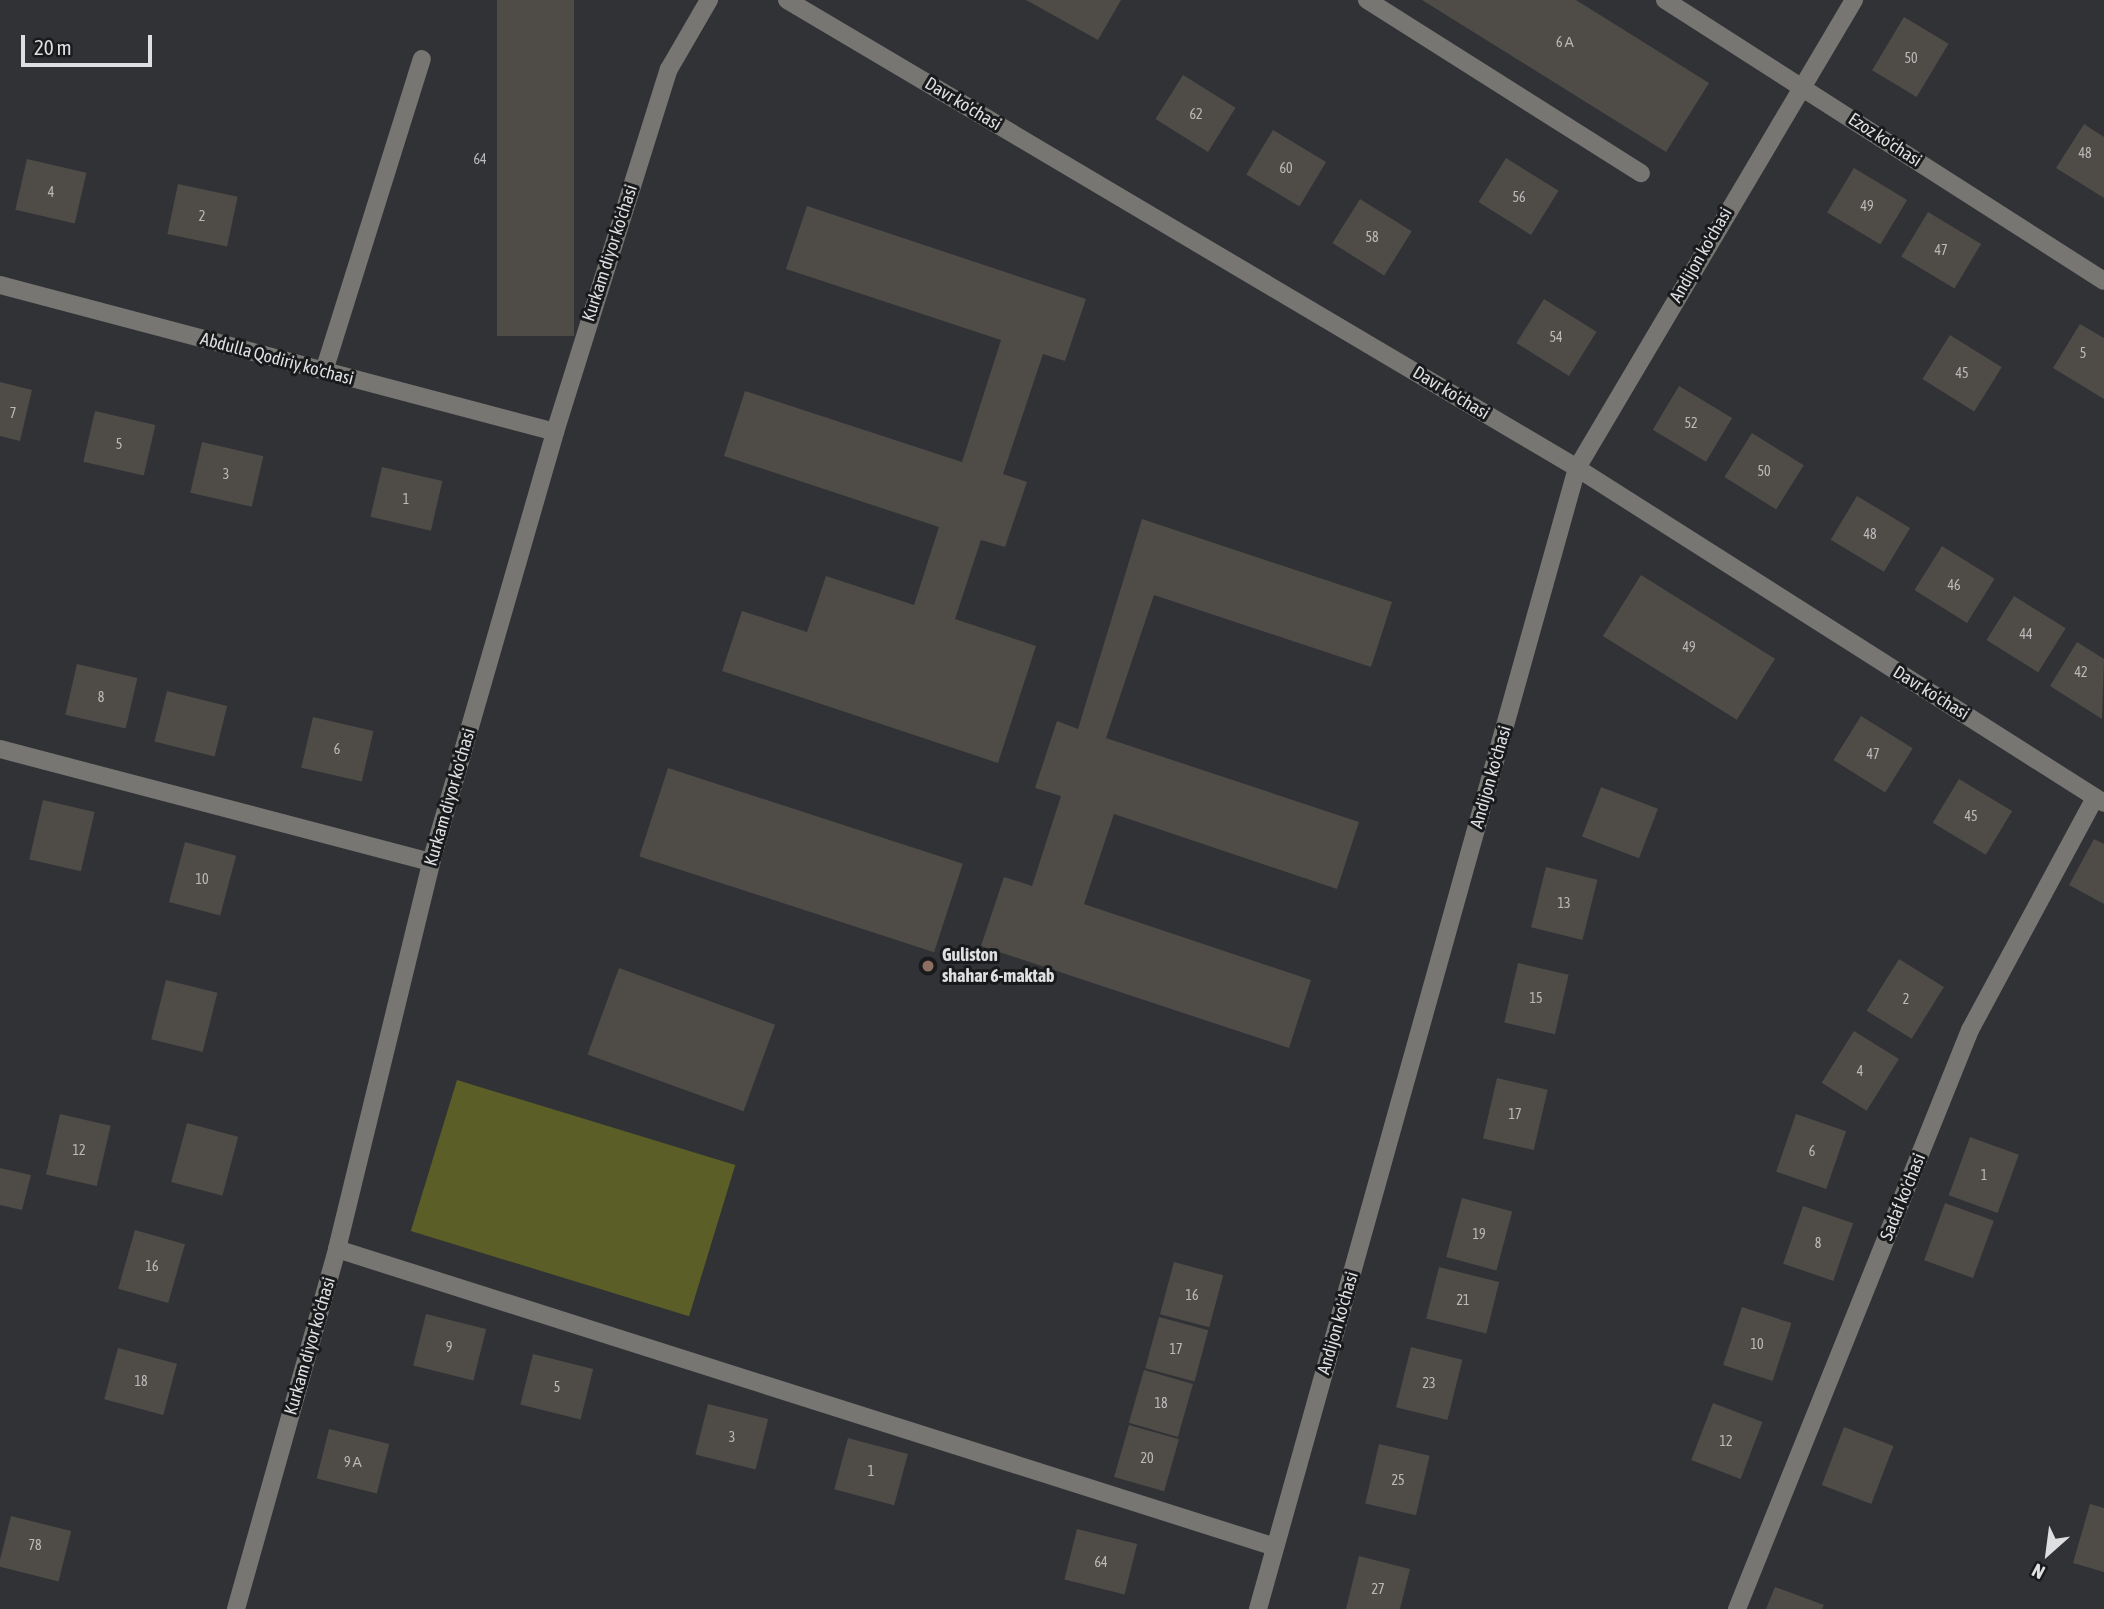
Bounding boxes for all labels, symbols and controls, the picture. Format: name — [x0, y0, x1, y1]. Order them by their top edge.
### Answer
scale bar — [24, 21, 156, 65]
house number: 6 А — [1556, 34, 1574, 50]
text: 20 m — [34, 35, 72, 59]
house number: 50 — [1904, 50, 1918, 66]
street label: Davr ko'chasi — [921, 73, 1005, 135]
house number: 62 — [1189, 106, 1203, 122]
street label: Ezoz ko'chasi — [1844, 108, 1926, 172]
house number: 48 — [2078, 145, 2092, 161]
house number: 64 — [473, 151, 487, 167]
house number: 60 — [1279, 160, 1293, 176]
street label: Kurkam diyor ko'chasi — [578, 182, 642, 324]
house number: 4 — [48, 184, 54, 200]
house number: 56 — [1512, 189, 1526, 205]
house number: 49 — [1860, 198, 1874, 214]
street label: Andijon ko'chasi — [1665, 204, 1737, 306]
house number: 2 — [199, 208, 205, 224]
house number: 58 — [1365, 229, 1379, 245]
house number: 47 — [1934, 242, 1948, 258]
street label: Abdulla Qodiriy ko'chasi — [198, 328, 356, 390]
house number: 54 — [1549, 329, 1563, 345]
house number: 5 — [2080, 345, 2086, 361]
street label: Davr ko'chasi — [1409, 362, 1493, 424]
house number: 45 — [1955, 365, 1969, 381]
house number: 7 — [10, 405, 16, 421]
house number: 52 — [1684, 415, 1698, 431]
house number: 5 — [116, 436, 122, 452]
house number: 50 — [1757, 463, 1771, 479]
house number: 3 — [223, 466, 229, 482]
house number: 1 — [403, 491, 409, 507]
house number: 48 — [1863, 526, 1877, 542]
house number: 46 — [1947, 577, 1961, 593]
house number: 44 — [2019, 626, 2033, 642]
house number: 49 — [1682, 639, 1696, 655]
street label: Davr ko'chasi — [1889, 661, 1973, 725]
house number: 42 — [2074, 664, 2088, 680]
house number: 8 — [98, 689, 104, 705]
street label: Andijon ko'chasi — [1466, 723, 1516, 831]
street label: Kurkam diyor ko'chasi — [420, 726, 480, 868]
house number: 6 — [334, 741, 340, 757]
house number: 47 — [1866, 746, 1880, 762]
house number: 45 — [1964, 808, 1978, 824]
house number: 10 — [195, 871, 209, 887]
house number: 13 — [1557, 895, 1571, 911]
place label: Guliston shahar 6-maktab — [942, 945, 1055, 988]
marker: Guliston shahar 6-maktab — [920, 958, 936, 974]
house number: 15 — [1529, 990, 1543, 1006]
house number: 2 — [1903, 991, 1909, 1007]
house number: 4 — [1857, 1063, 1863, 1079]
house number: 17 — [1508, 1106, 1522, 1122]
house number: 12 — [72, 1142, 86, 1158]
house number: 6 — [1809, 1143, 1815, 1159]
street label: Sadaf ko'chasi — [1876, 1150, 1930, 1244]
house number: 1 — [1981, 1167, 1987, 1183]
house number: 19 — [1472, 1226, 1486, 1242]
house number: 8 — [1815, 1235, 1821, 1251]
house number: 16 — [145, 1258, 159, 1274]
street label: Andijon ko'chasi — [1313, 1269, 1363, 1377]
street label: Kurkam diyor ko'chasi — [280, 1275, 340, 1417]
house number: 16 — [1185, 1287, 1199, 1303]
house number: 21 — [1456, 1292, 1470, 1308]
house number: 10 — [1750, 1336, 1764, 1352]
house number: 9 — [446, 1339, 452, 1355]
house number: 17 — [1169, 1341, 1183, 1357]
house number: 18 — [134, 1373, 148, 1389]
house number: 23 — [1422, 1375, 1436, 1391]
house number: 5 — [554, 1379, 560, 1395]
house number: 18 — [1154, 1395, 1168, 1411]
house number: 3 — [729, 1429, 735, 1445]
house number: 12 — [1719, 1433, 1733, 1449]
house number: 20 — [1140, 1450, 1154, 1466]
house number: 9 А — [344, 1454, 362, 1470]
house number: 1 — [868, 1463, 874, 1479]
house number: 25 — [1391, 1472, 1405, 1488]
north arrow — [2013, 1518, 2083, 1588]
house number: 78 — [28, 1537, 42, 1553]
house number: 64 — [1094, 1554, 1108, 1570]
text: N — [2028, 1559, 2048, 1584]
house number: 27 — [1371, 1581, 1385, 1597]

